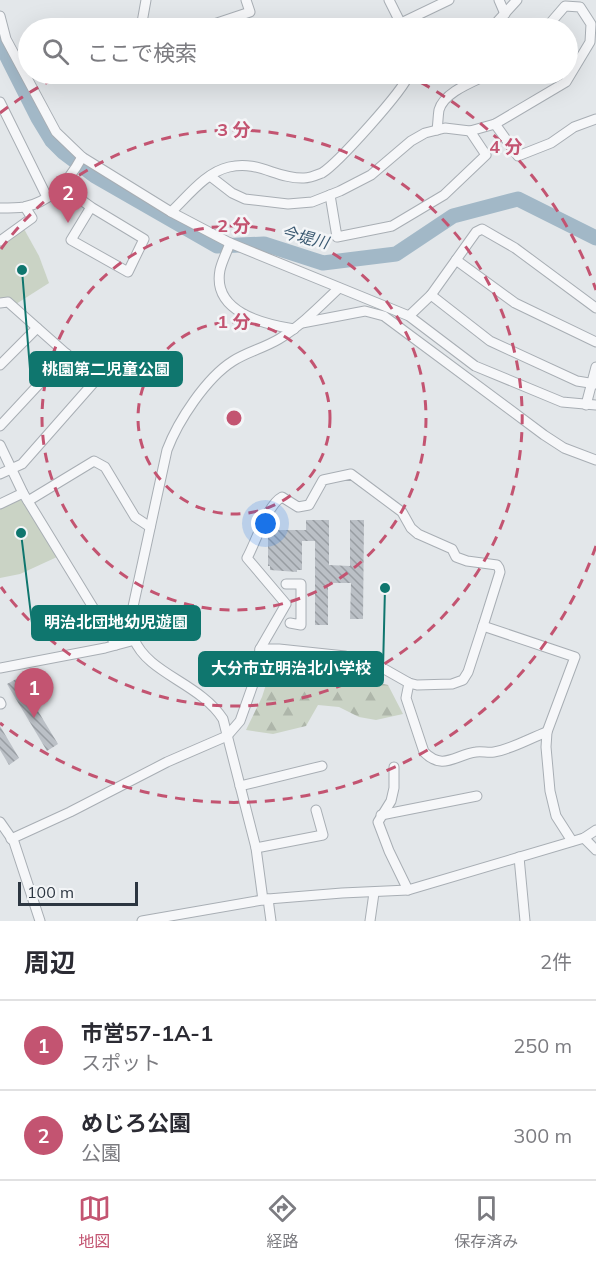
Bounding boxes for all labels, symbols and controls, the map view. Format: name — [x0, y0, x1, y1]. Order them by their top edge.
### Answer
search box — [18, 18, 578, 84]
icon: search — [39, 35, 72, 68]
text: ここで検索 — [87, 39, 197, 67]
text: 3 分 — [217, 118, 251, 141]
text: 4 分 — [489, 135, 523, 158]
pin: 2 — [48, 174, 88, 223]
text: 2 分 — [217, 214, 251, 237]
water label: 今堤川 — [279, 221, 333, 253]
text: 1 分 — [217, 310, 251, 333]
callout: 桃園第二児童公園 — [30, 352, 182, 386]
text: 桃園第二児童公園 — [42, 359, 170, 379]
centre of rings — [224, 408, 244, 428]
your location — [251, 509, 280, 538]
callout: 明治北団地幼児遊園 — [32, 606, 200, 640]
text: 明治北団地幼児遊園 — [44, 612, 188, 632]
callout: 大分市立明治北小学校 — [199, 652, 383, 686]
text: 大分市立明治北小学校 — [211, 658, 371, 678]
pin: 1 — [15, 668, 54, 718]
scale bar — [18, 879, 138, 906]
text: 100 m — [27, 882, 74, 902]
text: 周辺 — [24, 946, 76, 979]
text: 2件 — [540, 949, 572, 974]
text: 市営57-1A-1 — [81, 1019, 213, 1047]
text: 1 — [38, 1033, 50, 1058]
text: 250 m — [513, 1033, 572, 1058]
text: スポット — [81, 1050, 161, 1075]
text: めじろ公園 — [81, 1109, 191, 1137]
text: 2 — [38, 1123, 50, 1148]
text: 300 m — [513, 1123, 572, 1148]
text: 公園 — [81, 1140, 121, 1165]
tab: 地図 — [78, 1192, 111, 1252]
tab: 経路 — [266, 1192, 299, 1252]
tab: 保存済み — [454, 1192, 518, 1252]

